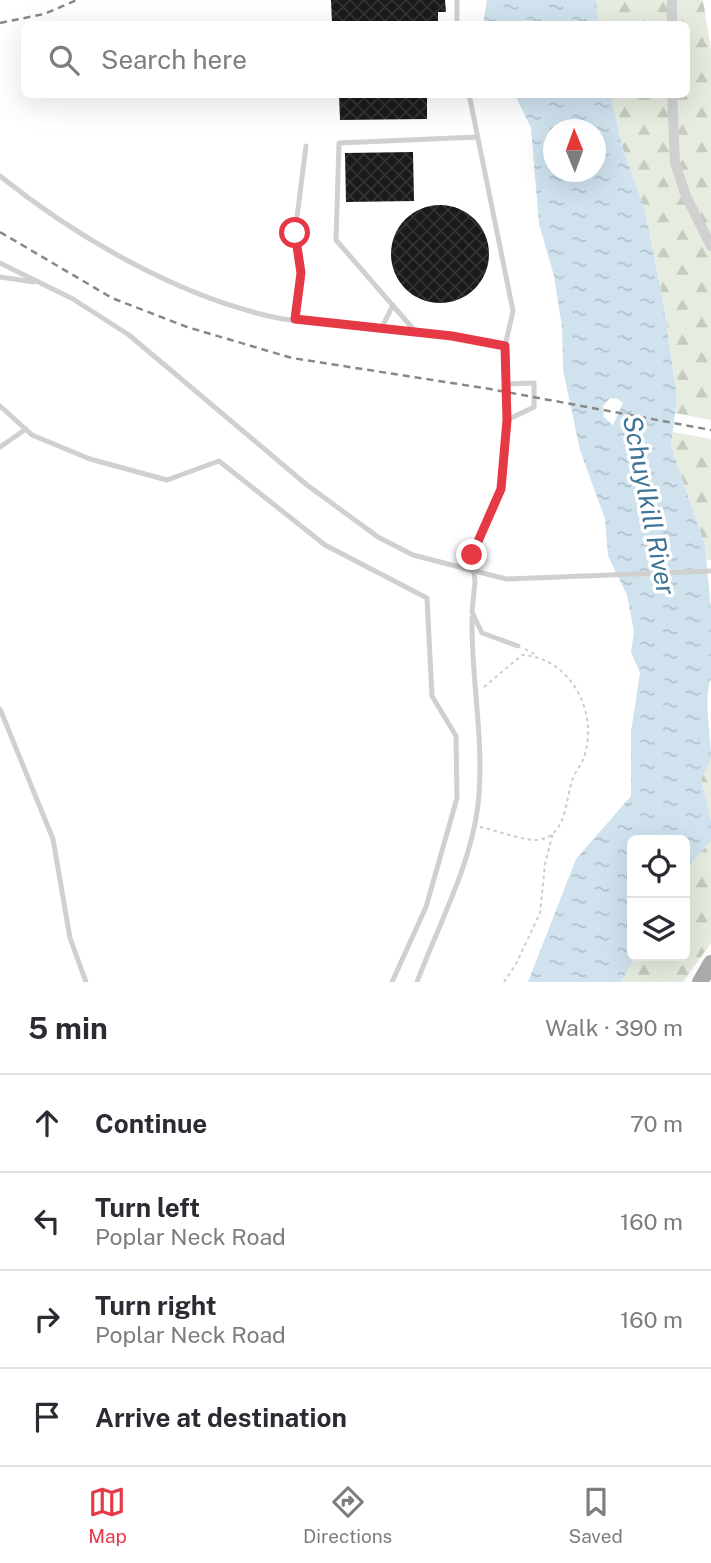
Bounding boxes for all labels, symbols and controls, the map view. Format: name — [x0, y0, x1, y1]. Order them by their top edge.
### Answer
search box — [21, 21, 690, 98]
icon: search — [45, 41, 83, 79]
text: Search here — [101, 44, 247, 75]
north arrow — [543, 119, 606, 182]
route start — [279, 217, 310, 248]
water label: Schuylkill River — [617, 413, 682, 597]
route end — [456, 539, 487, 570]
map controls — [627, 835, 690, 961]
button: locate — [627, 835, 690, 898]
button: layers — [627, 898, 690, 961]
text: 5 min — [28, 1010, 108, 1046]
text: Walk · 390 m — [545, 1014, 683, 1041]
icon: ahead — [28, 1104, 66, 1142]
text: Continue — [95, 1108, 207, 1139]
text: 70 m — [630, 1110, 683, 1137]
text: Turn left — [95, 1192, 200, 1223]
icon: left — [28, 1202, 66, 1240]
text: 160 m — [620, 1208, 683, 1235]
text: Poplar Neck Road — [95, 1223, 286, 1250]
text: Turn right — [95, 1290, 217, 1321]
icon: right — [28, 1300, 66, 1338]
text: 160 m — [620, 1306, 683, 1333]
text: Poplar Neck Road — [95, 1321, 286, 1348]
icon: arrive — [28, 1398, 66, 1436]
text: Arrive at destination — [95, 1402, 347, 1433]
tab: Map — [88, 1483, 127, 1547]
tab: Directions — [303, 1483, 392, 1547]
tab: Saved — [569, 1483, 623, 1547]

